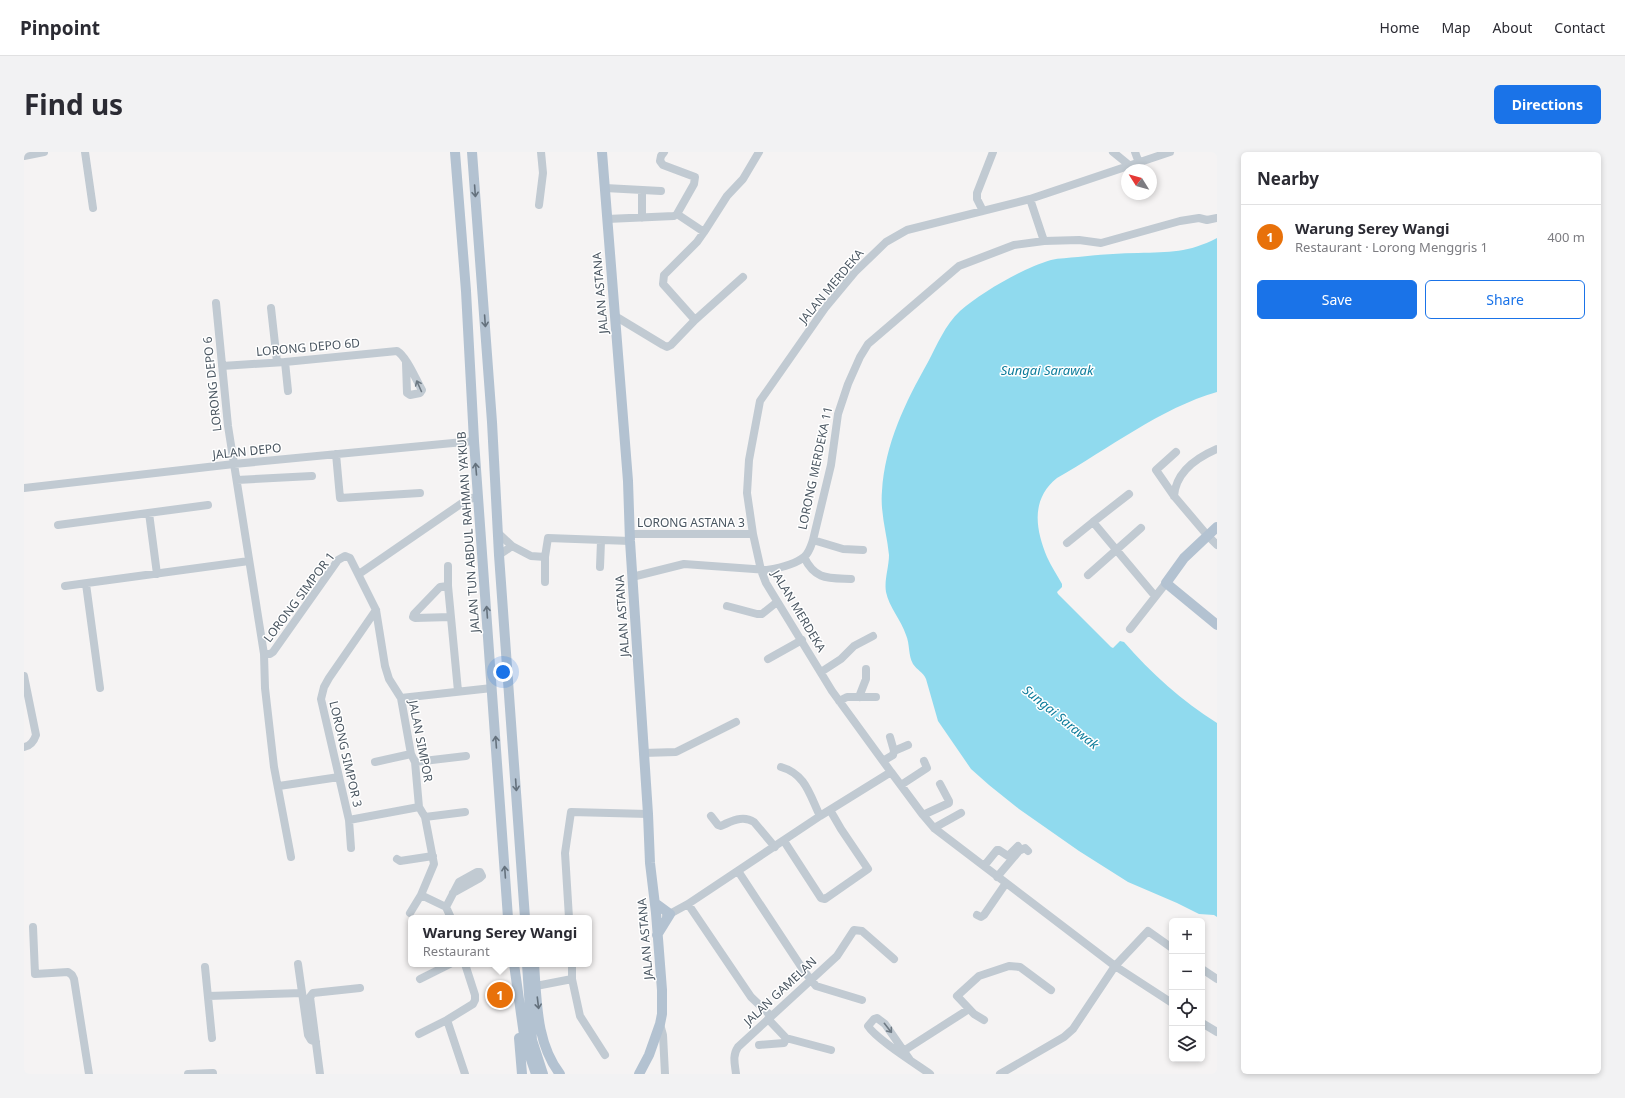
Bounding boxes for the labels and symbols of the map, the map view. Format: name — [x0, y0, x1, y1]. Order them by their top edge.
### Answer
north arrow — [1121, 164, 1157, 200]
one-way arrow — [472, 184, 479, 197]
street label: JALAN MERDEKA — [794, 245, 868, 328]
street label: JALAN ASTANA — [588, 251, 612, 335]
one-way arrow — [481, 314, 488, 327]
street label: LORONG DEPO 6D — [255, 334, 361, 360]
street label: LORONG DEPO 6 — [199, 336, 225, 432]
water label: Sungai Sarawak — [1001, 361, 1094, 379]
one-way arrow — [415, 380, 422, 392]
street label: LORONG MERDEKA 11 — [794, 405, 836, 531]
street label: JALAN TUN ABDUL RAHMAN YA'KUB — [452, 431, 484, 634]
street label: JALAN DEPO — [211, 439, 282, 463]
one-way arrow — [473, 463, 480, 476]
street label: LORONG ASTANA 3 — [637, 514, 745, 531]
street label: LORONG SIMPOR 1 — [259, 548, 339, 646]
street label: JALAN MERDEKA — [767, 566, 830, 655]
street label: JALAN ASTANA — [611, 574, 633, 658]
one-way arrow — [483, 606, 490, 619]
your location — [493, 662, 513, 682]
water label: Sungai Sarawak — [1019, 681, 1103, 754]
street label: JALAN SIMPOR — [405, 698, 437, 784]
street label: LORONG SIMPOR 3 — [325, 699, 367, 809]
one-way arrow — [492, 736, 499, 749]
one-way arrow — [512, 779, 519, 792]
one-way arrow — [501, 866, 508, 879]
street label: JALAN ASTANA — [633, 897, 657, 981]
street label: JALAN GAMELAN — [739, 953, 820, 1030]
pin: 1 — [487, 980, 513, 1010]
one-way arrow — [534, 996, 542, 1009]
one-way arrow — [884, 1023, 893, 1034]

